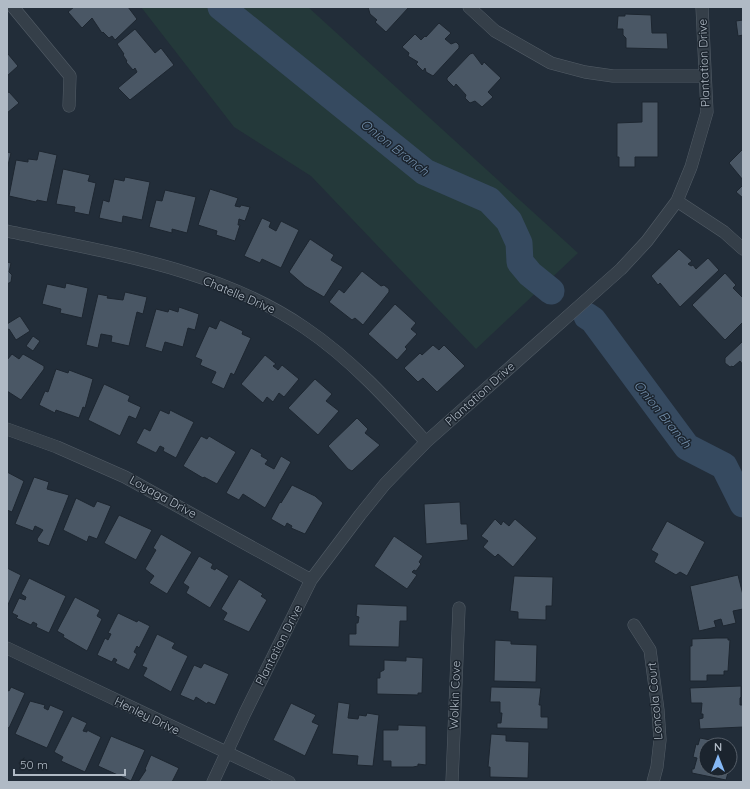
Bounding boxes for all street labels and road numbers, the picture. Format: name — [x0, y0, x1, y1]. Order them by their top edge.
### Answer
street label: Plantation Drive — [694, 18, 713, 107]
street label: Chatelle Drive — [201, 273, 278, 317]
street label: Plantation Drive — [442, 358, 518, 429]
street label: Loyaga Drive — [127, 472, 200, 521]
street label: Plantation Drive — [252, 602, 305, 688]
street label: Wolkin Cove — [446, 660, 463, 730]
street label: Loncola Court — [644, 662, 665, 741]
street label: Henley Drive — [112, 693, 182, 738]

